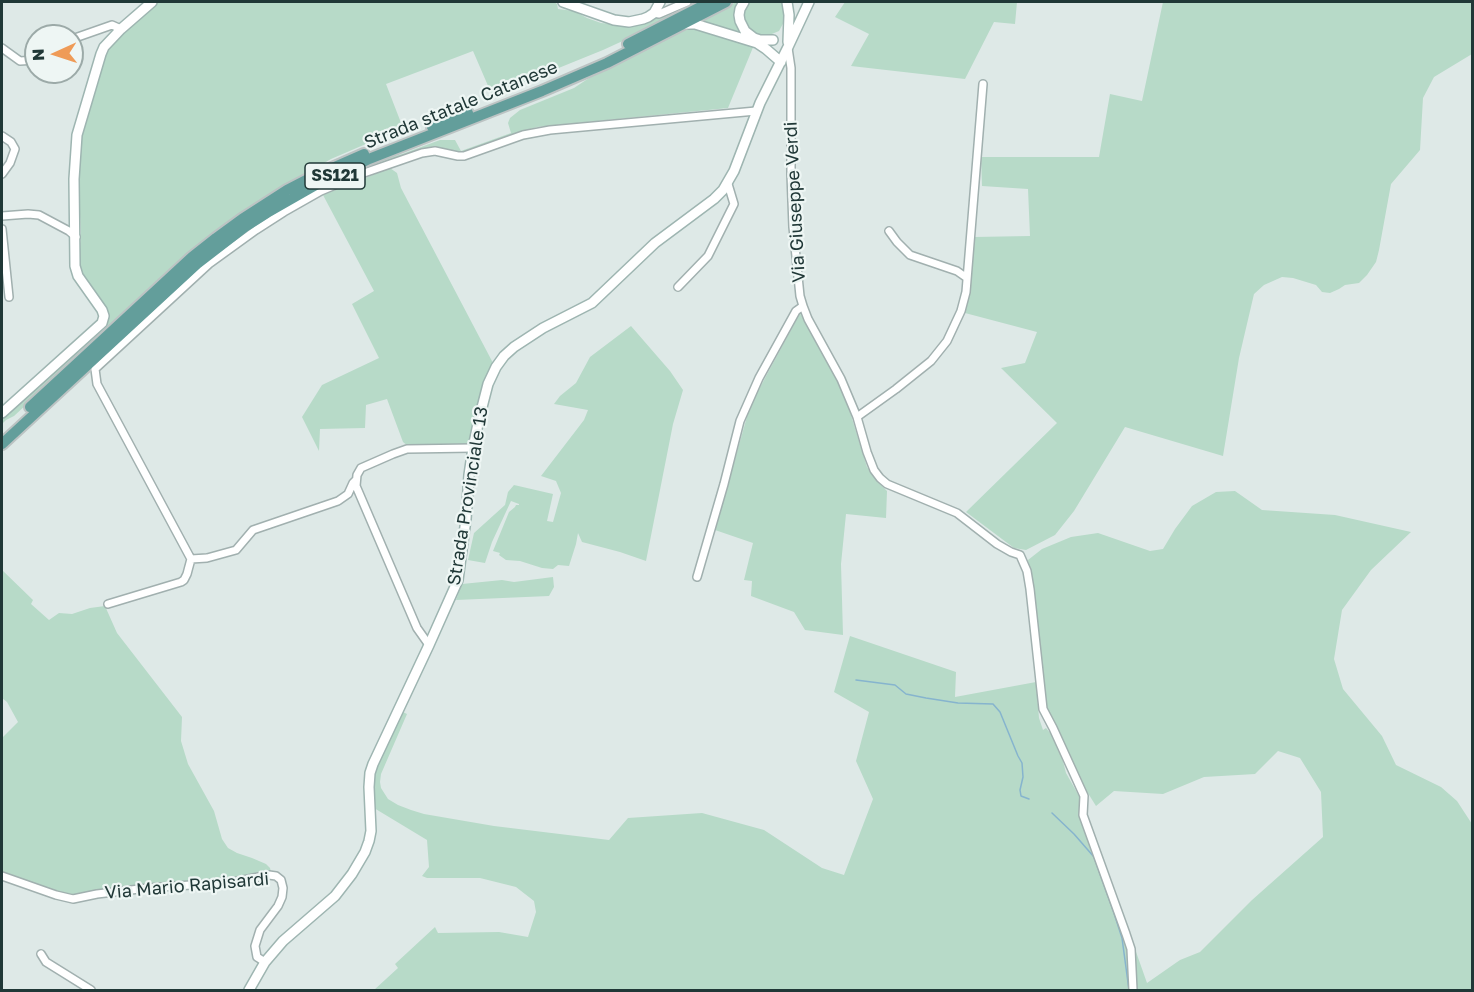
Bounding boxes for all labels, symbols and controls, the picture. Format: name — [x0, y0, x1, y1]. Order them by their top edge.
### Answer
north arrow — [24, 24, 84, 84]
text: N — [28, 48, 48, 61]
street label: Strada statale Catanese — [361, 56, 561, 154]
street label: Via Giuseppe Verdi — [780, 121, 810, 283]
road number: SS121 — [305, 163, 365, 189]
street label: Strada Provinciale 13 — [443, 405, 493, 587]
street label: Via Mario Rapisardi — [104, 868, 270, 904]

